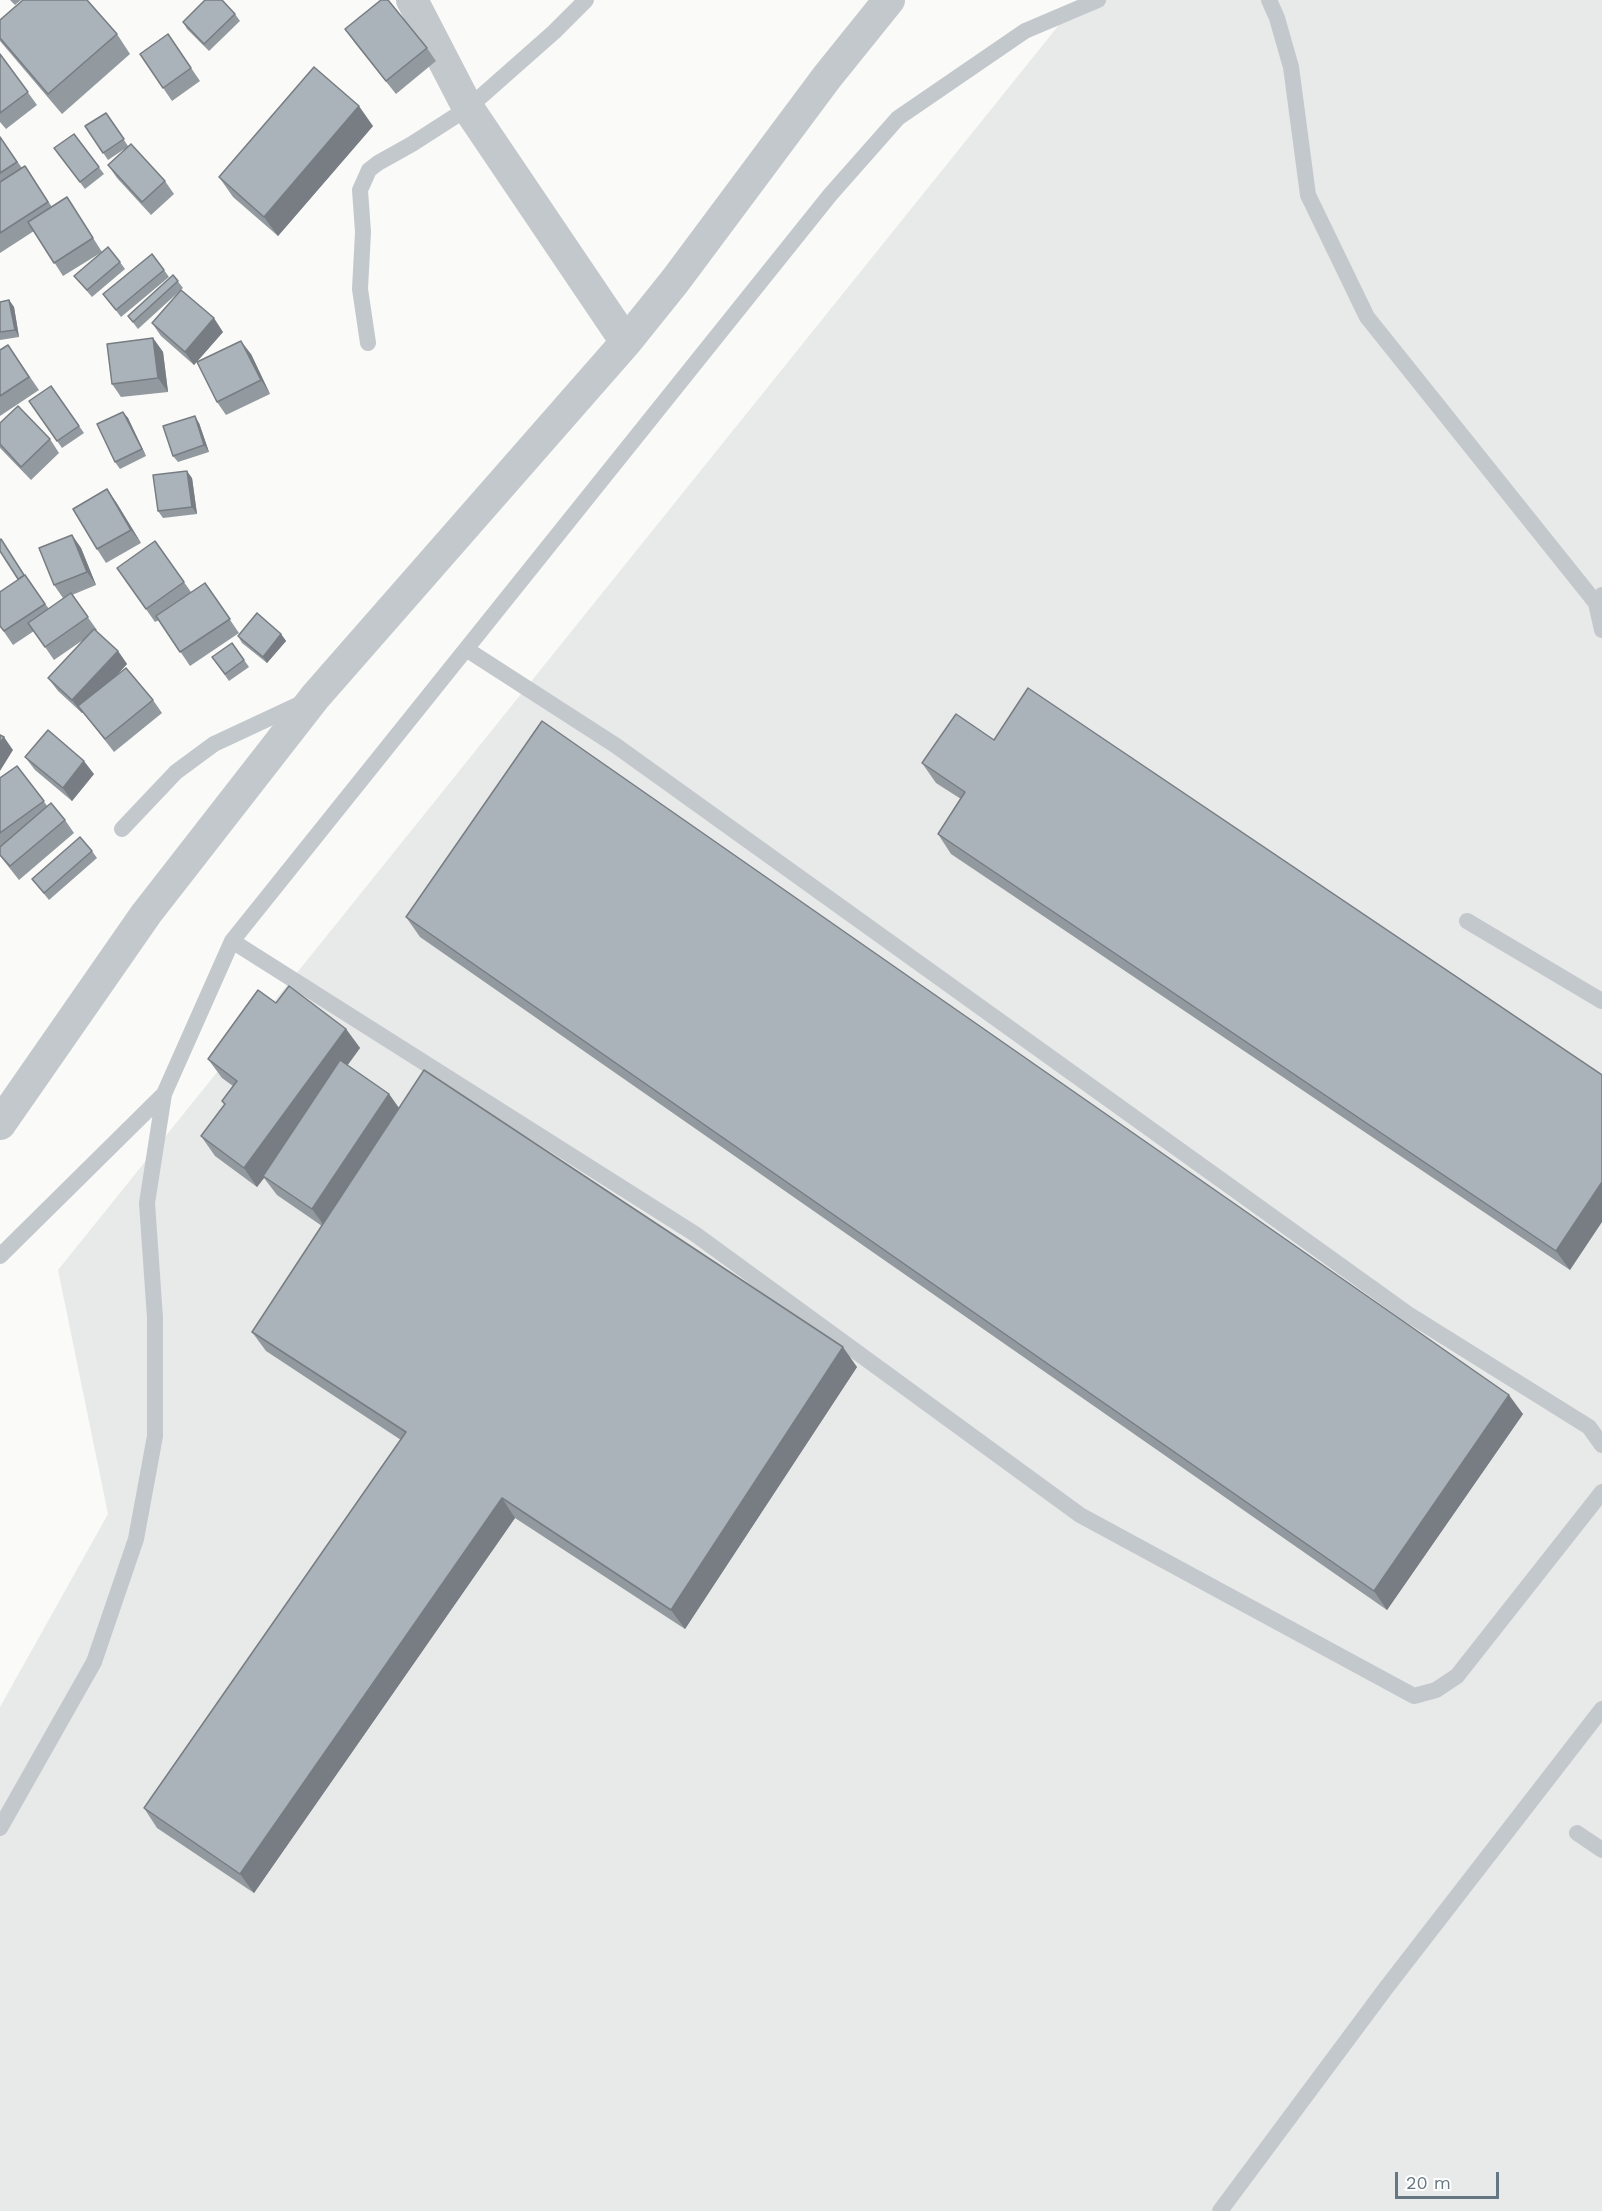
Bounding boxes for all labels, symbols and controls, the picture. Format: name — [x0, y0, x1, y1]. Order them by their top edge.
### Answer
scale bar — [1398, 2160, 1502, 2198]
text: 20 m — [1406, 2172, 1451, 2193]

